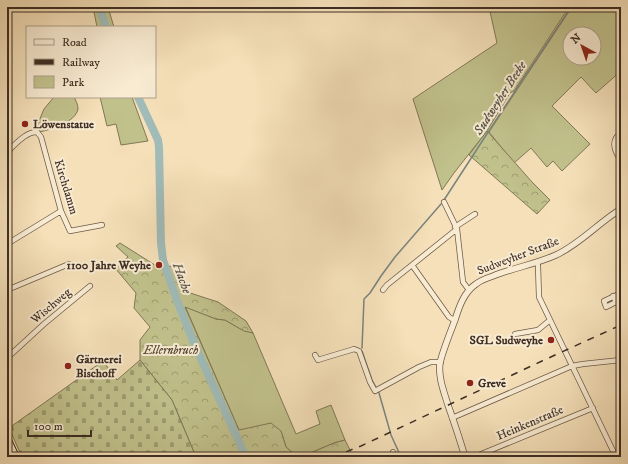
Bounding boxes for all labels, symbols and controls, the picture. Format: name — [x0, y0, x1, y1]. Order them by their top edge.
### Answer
legend — [26, 26, 156, 98]
north arrow — [562, 26, 602, 66]
text: N — [568, 31, 584, 47]
text: Road — [62, 35, 87, 50]
text: Railway — [62, 55, 100, 70]
water label: Sudweyher Beeke — [470, 58, 530, 139]
text: Park — [62, 75, 84, 90]
place label: Löwenstatue — [33, 117, 94, 132]
marker: Löwenstatue — [20, 119, 30, 129]
street label: Kirchdamm — [51, 158, 81, 216]
street label: Sudweyher Straße — [475, 233, 561, 278]
place label: 1100 Jahre Weyhe — [67, 258, 151, 273]
water label: Hache — [169, 259, 195, 296]
marker: 1100 Jahre Weyhe — [154, 260, 164, 270]
street label: Wischweg — [27, 285, 74, 328]
place label: SGL Sudweyhe — [470, 333, 543, 348]
marker: SGL Sudweyhe — [546, 335, 556, 345]
park label: Ellernbruch — [143, 343, 199, 358]
place label: Gärtnerei Bischoff — [76, 352, 122, 381]
marker: Gärtnerei Bischoff — [63, 361, 73, 371]
place label: Greve — [478, 376, 506, 391]
marker: Greve — [465, 378, 475, 388]
street label: Heinkenstraße — [494, 402, 566, 444]
scale bar — [28, 412, 91, 438]
text: 100 m — [34, 419, 63, 434]

